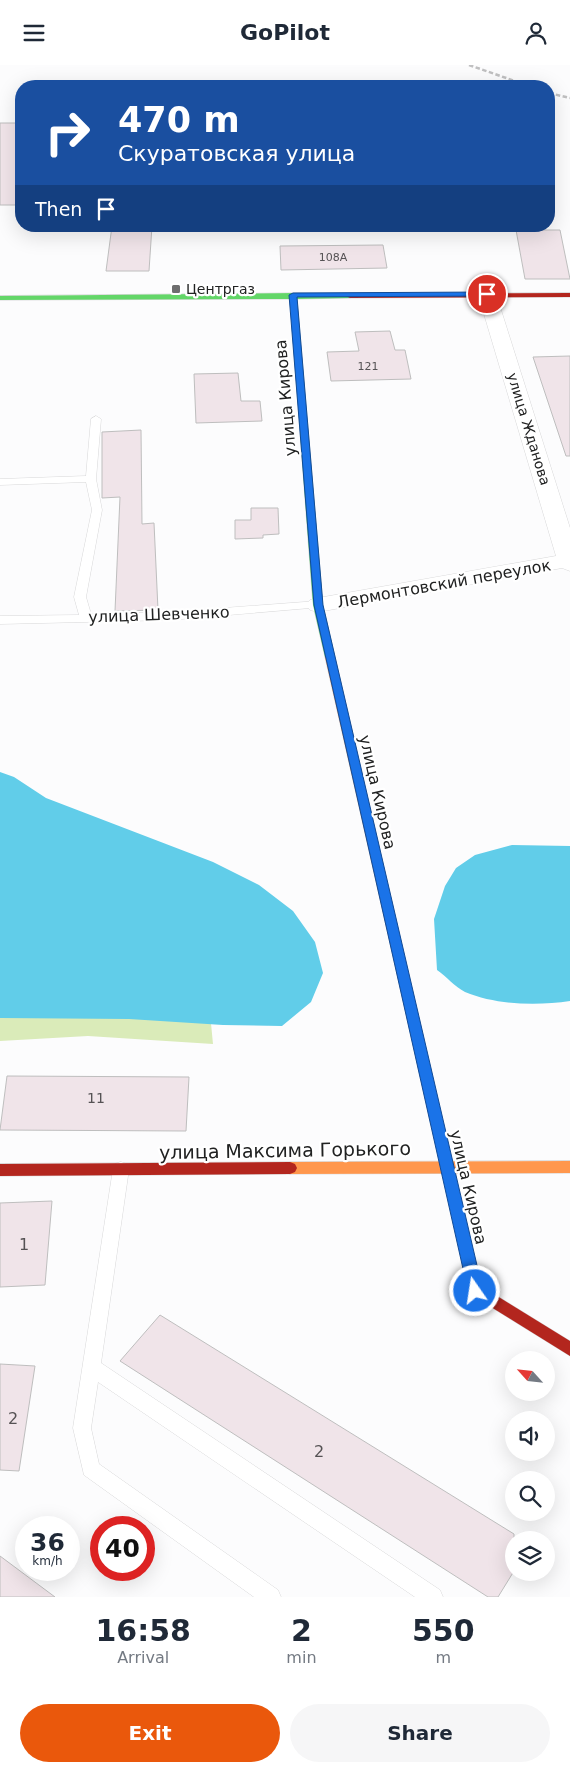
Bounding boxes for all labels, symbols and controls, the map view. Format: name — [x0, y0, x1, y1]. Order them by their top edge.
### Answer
icon: menu — [20, 19, 48, 47]
icon: person — [522, 19, 550, 47]
text: GoPilot — [240, 20, 330, 45]
icon: right — [35, 100, 100, 165]
text: 470 m — [118, 100, 240, 140]
text: Скуратовская улица — [118, 141, 355, 166]
icon: arrive — [92, 195, 120, 223]
text: Then — [35, 198, 82, 220]
house number: 108А — [319, 251, 348, 264]
pin — [466, 273, 508, 315]
icon: arrive — [473, 280, 501, 308]
place label: Центргаз — [186, 281, 255, 297]
marker: Центргаз — [170, 283, 182, 295]
street label: улица Кирова — [271, 339, 300, 457]
house number: 121 — [358, 360, 379, 373]
street label: улица Жданова — [504, 371, 554, 487]
street label: Лермонтовский переулок — [336, 555, 553, 612]
street label: улица Шевченко — [88, 603, 230, 626]
street label: улица Кирова — [355, 733, 400, 851]
house number: 11 — [87, 1090, 105, 1106]
street label: улица Кирова — [446, 1128, 491, 1246]
street label: улица Максима Горького — [159, 1137, 411, 1163]
house number: 1 — [19, 1235, 29, 1254]
position arrow — [448, 1264, 500, 1316]
north arrow — [505, 1351, 555, 1401]
map controls — [505, 1351, 555, 1581]
house number: 2 — [8, 1409, 18, 1428]
button: sound — [505, 1411, 555, 1461]
house number: 2 — [314, 1442, 324, 1461]
button: search — [505, 1471, 555, 1521]
speed limit sign: 40 — [90, 1516, 155, 1581]
text: 36 — [30, 1528, 65, 1557]
button: layers — [505, 1531, 555, 1581]
text: km/h — [32, 1554, 63, 1568]
text: 16:58 — [95, 1613, 191, 1648]
text: 2 — [291, 1613, 312, 1648]
text: 550 — [412, 1613, 475, 1648]
text: Arrival — [117, 1648, 169, 1667]
text: min — [286, 1648, 317, 1667]
text: m — [435, 1648, 451, 1667]
button: Exit — [20, 1704, 280, 1762]
button: Share — [290, 1704, 550, 1762]

